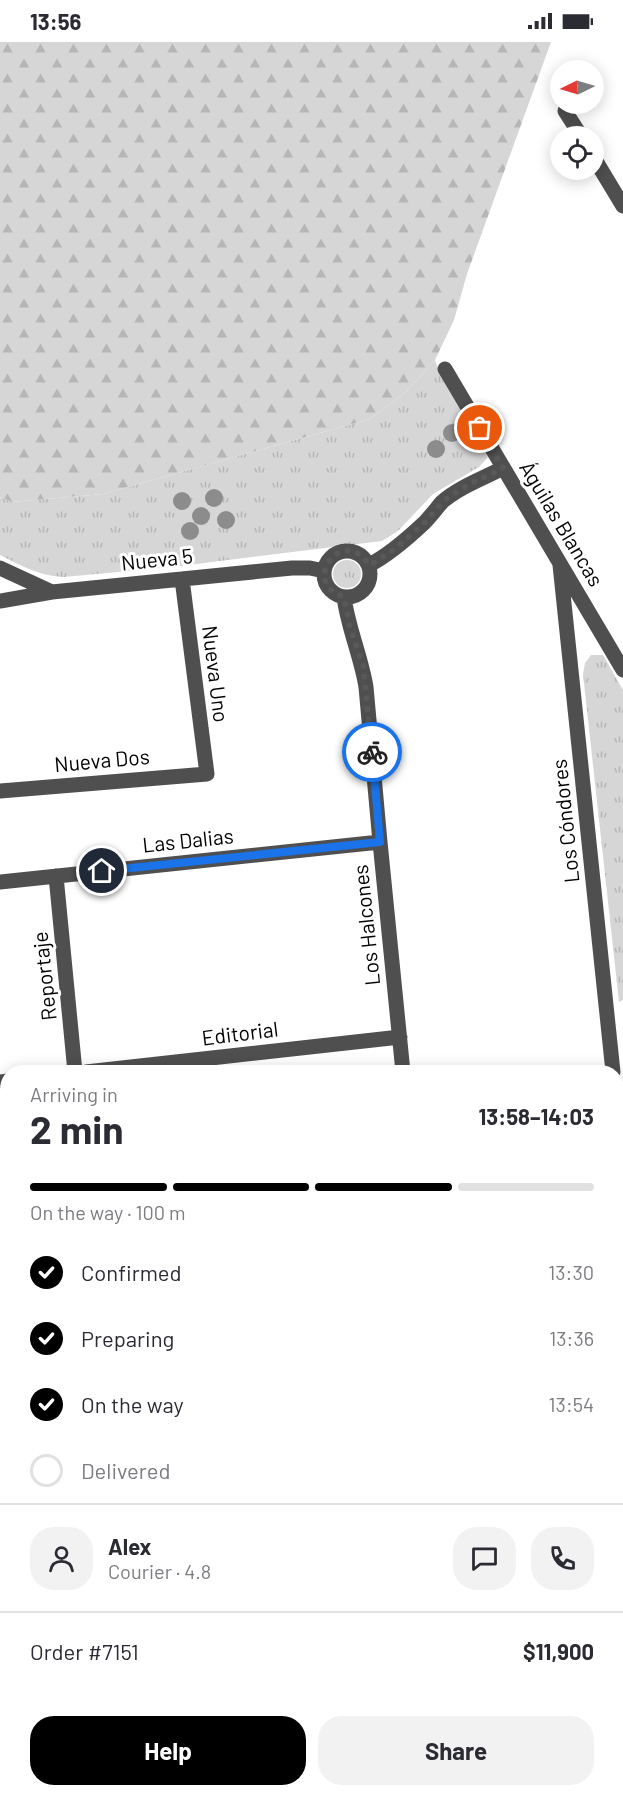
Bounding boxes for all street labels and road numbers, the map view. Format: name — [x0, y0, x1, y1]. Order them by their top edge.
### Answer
street label: Águilas Blancas — [515, 456, 609, 590]
street label: Nueva 5 — [120, 542, 194, 575]
street label: Nueva Uno — [198, 624, 235, 724]
street label: Nueva Dos — [53, 743, 151, 776]
street label: Los Cóndores — [546, 758, 583, 884]
street label: Las Dalias — [141, 822, 235, 857]
street label: Los Halcones — [347, 863, 384, 987]
street label: Reportaje — [26, 930, 61, 1022]
street label: Editorial — [200, 1015, 279, 1050]

